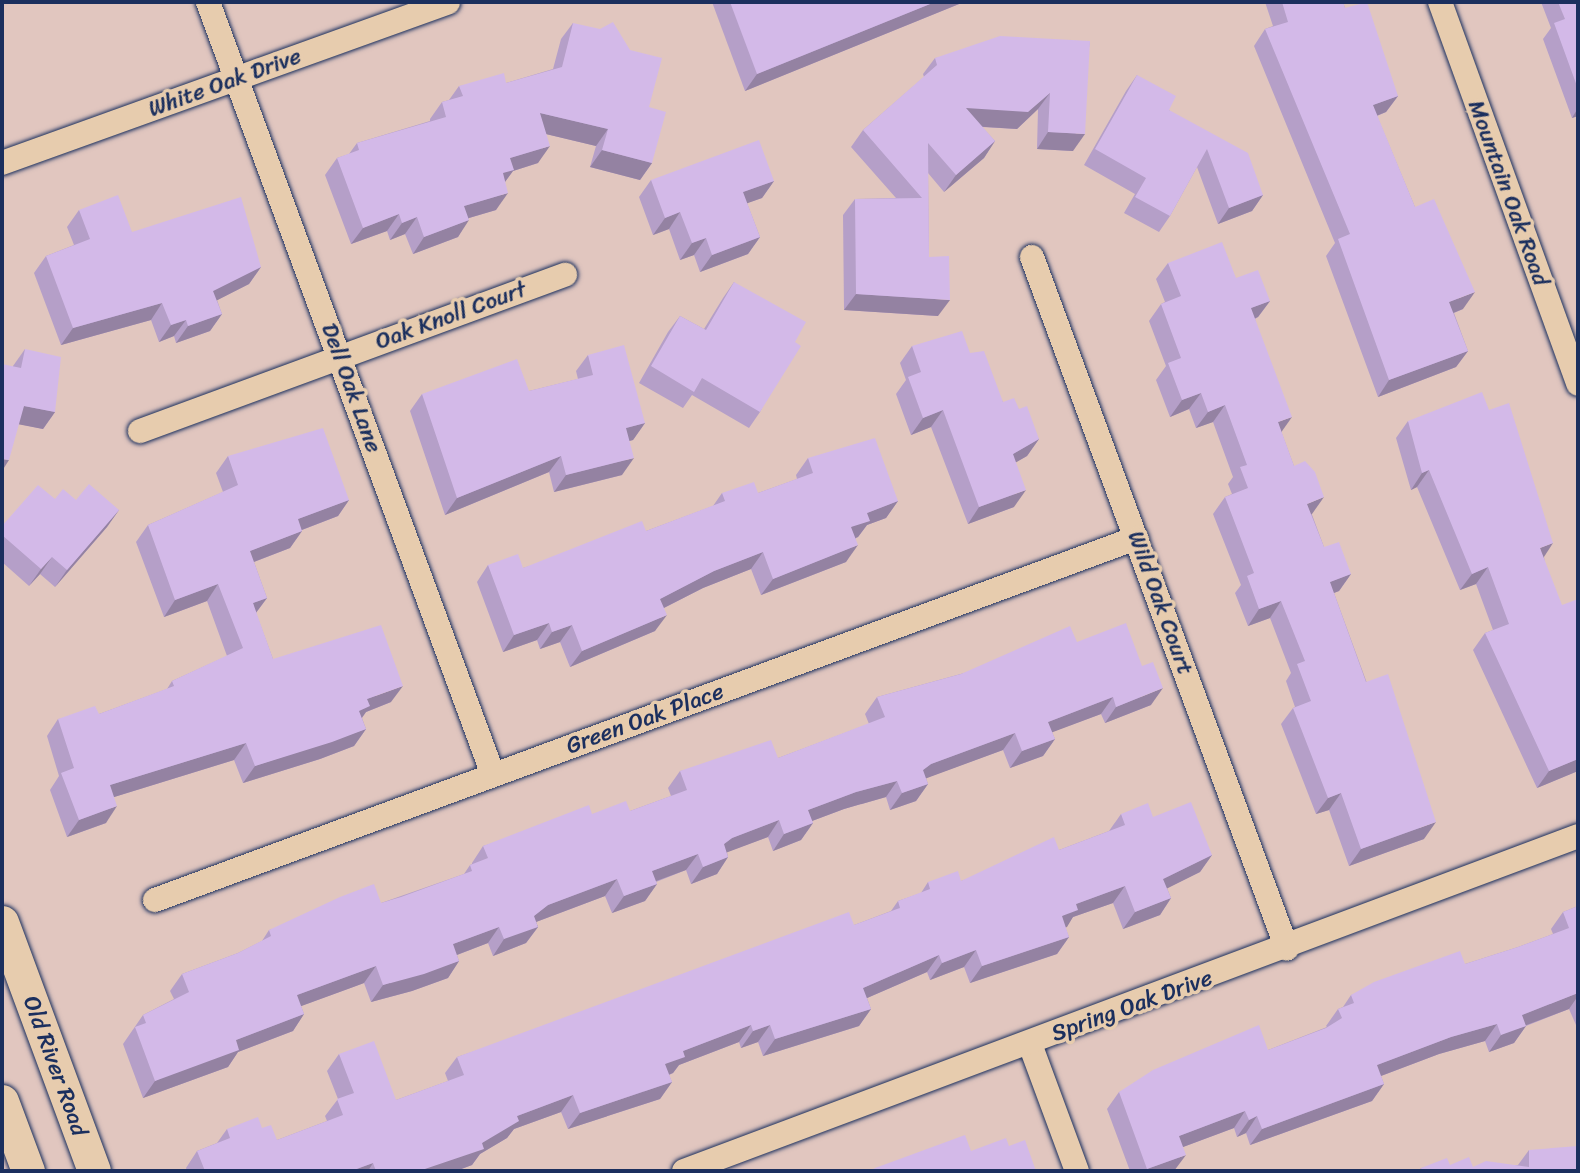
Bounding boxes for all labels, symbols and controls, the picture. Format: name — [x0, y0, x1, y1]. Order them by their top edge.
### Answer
street label: White Oak Drive — [145, 43, 305, 123]
street label: Mountain Oak Road — [1462, 96, 1554, 290]
street label: Oak Knoll Court — [371, 276, 531, 356]
street label: Dell Oak Lane — [315, 320, 387, 456]
street label: Wild Oak Court — [1121, 527, 1199, 679]
street label: Green Oak Place — [562, 678, 728, 760]
street label: Spring Oak Drive — [1048, 964, 1216, 1048]
street label: Old River Road — [17, 992, 93, 1140]

